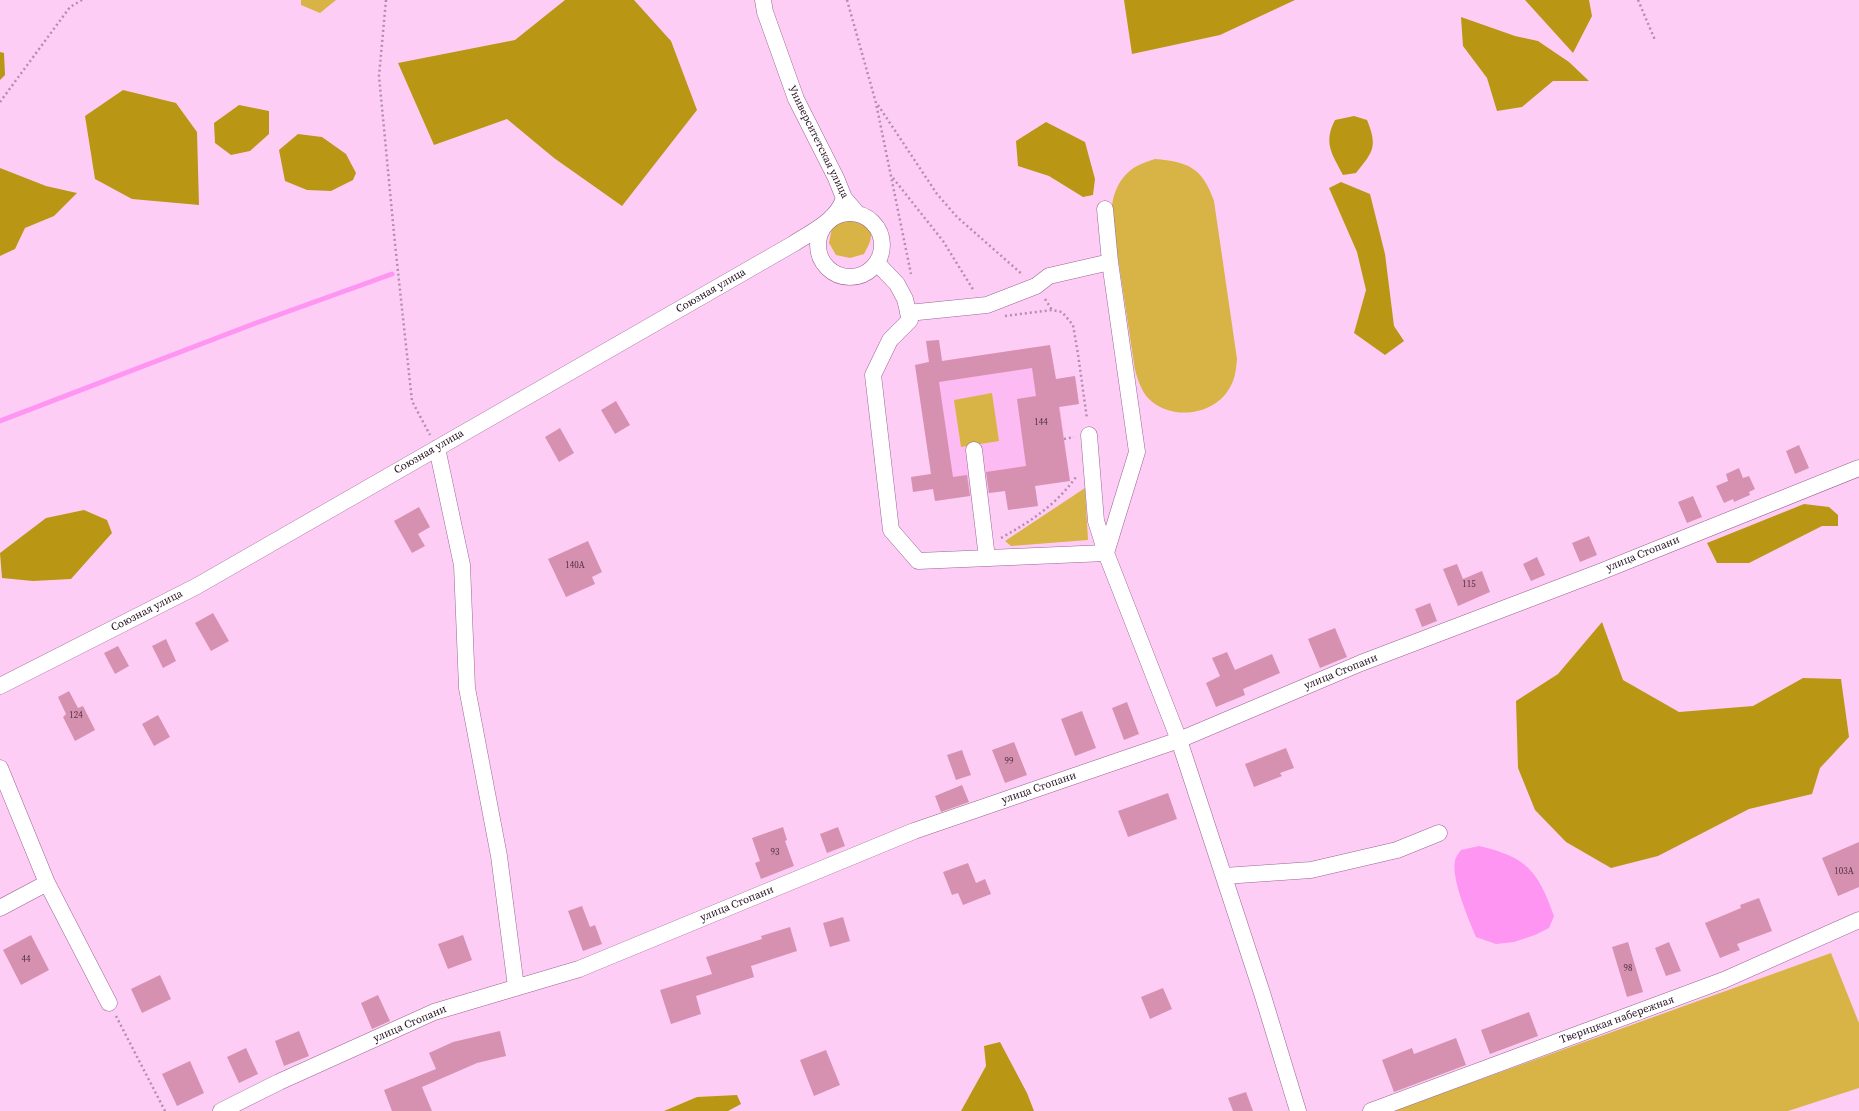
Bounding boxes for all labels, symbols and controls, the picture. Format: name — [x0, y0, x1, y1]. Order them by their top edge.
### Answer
street label: Университетская улица — [785, 83, 851, 201]
street label: Союзная улица — [674, 266, 748, 316]
house number: 144 — [1034, 418, 1048, 428]
street label: Союзная улица — [392, 427, 466, 477]
street label: улица Стопани — [1604, 533, 1682, 575]
house number: 140А — [565, 561, 585, 571]
house number: 115 — [1462, 580, 1476, 590]
street label: Союзная улица — [109, 587, 185, 635]
street label: улица Стопани — [1302, 651, 1380, 693]
house number: 124 — [69, 711, 83, 721]
house number: 99 — [1005, 757, 1013, 767]
street label: улица Стопани — [1000, 769, 1078, 807]
house number: 93 — [771, 848, 779, 858]
house number: 103А — [1834, 867, 1854, 877]
street label: улица Стопани — [698, 883, 776, 925]
house number: 44 — [22, 955, 30, 965]
house number: 98 — [1624, 964, 1632, 974]
street label: Тверицкая набережная — [1558, 993, 1676, 1047]
street label: улица Стопани — [371, 1003, 449, 1045]

